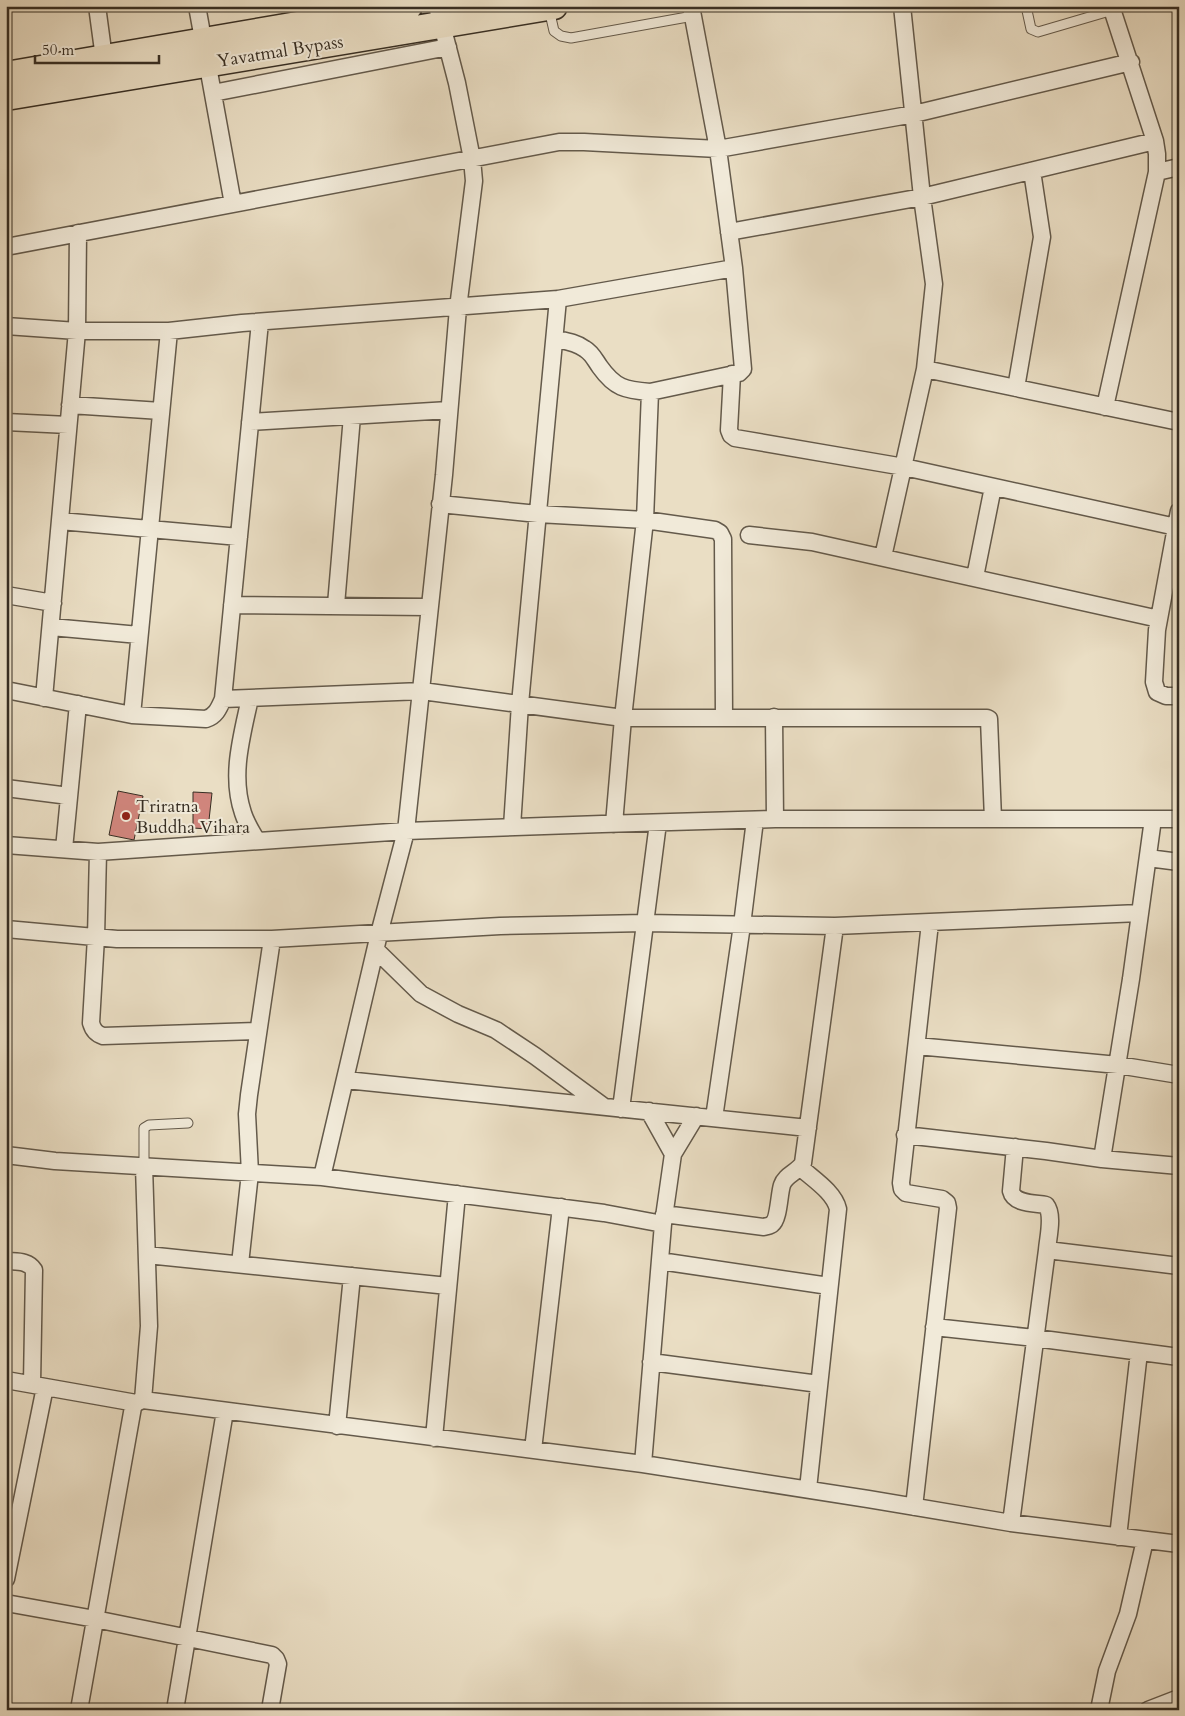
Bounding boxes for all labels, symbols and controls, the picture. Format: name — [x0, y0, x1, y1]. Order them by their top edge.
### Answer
street label: Yavatmal Bypass — [215, 29, 345, 74]
scale bar — [35, 32, 159, 64]
text: 50 m — [42, 40, 74, 60]
place label: Triratna Buddha Vihara — [136, 794, 250, 840]
marker: Triratna Buddha Vihara — [120, 810, 132, 822]

